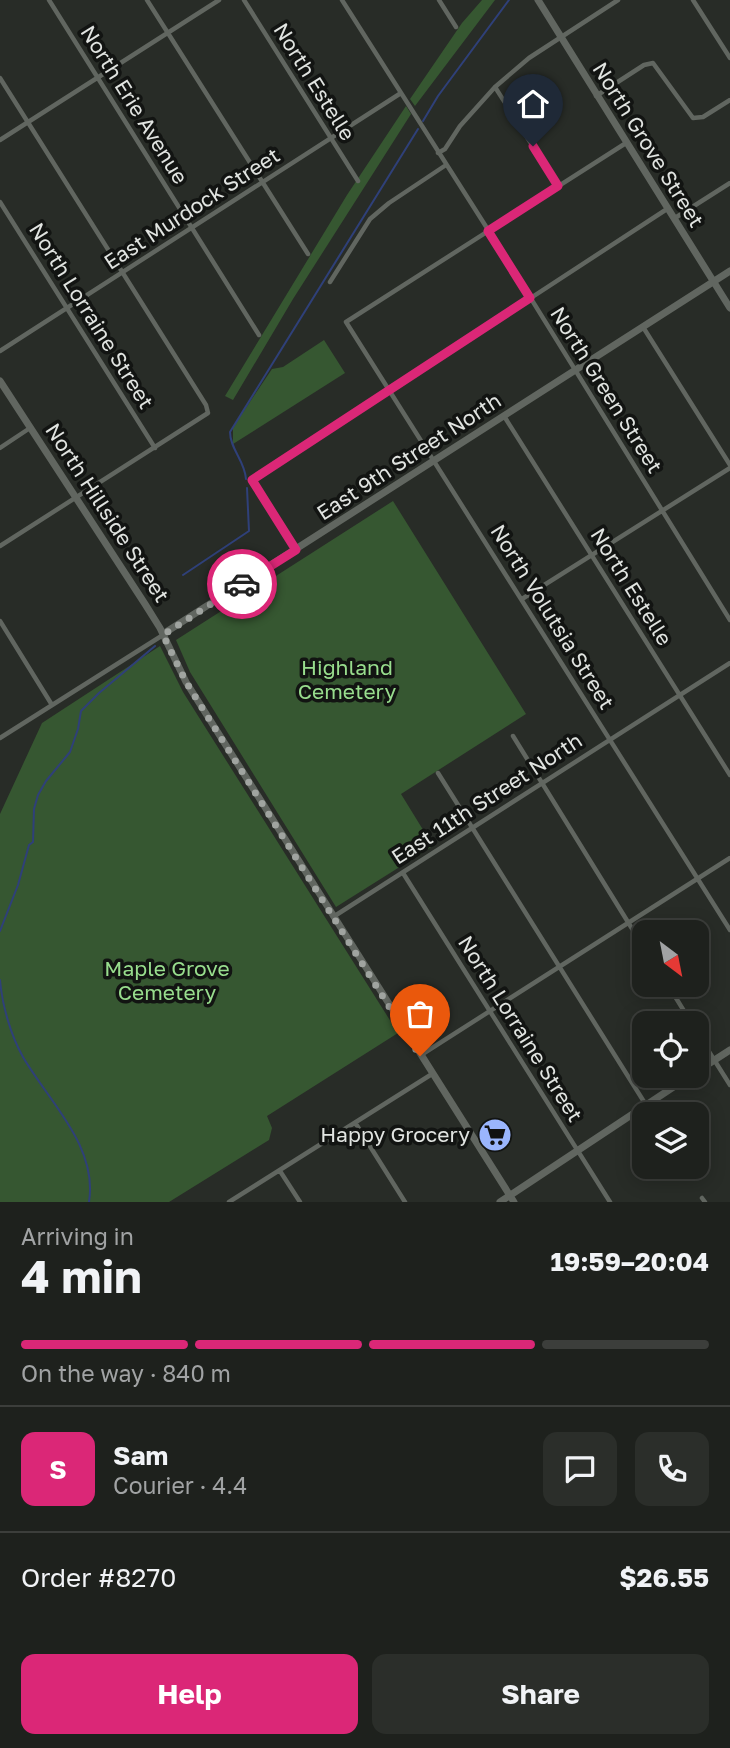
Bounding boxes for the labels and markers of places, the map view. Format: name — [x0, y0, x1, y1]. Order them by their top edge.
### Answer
pin — [503, 74, 563, 146]
pin — [390, 984, 450, 1056]
supermarket icon: Happy Grocery — [476, 1116, 514, 1154]
place label: Happy Grocery — [320, 1121, 470, 1147]

